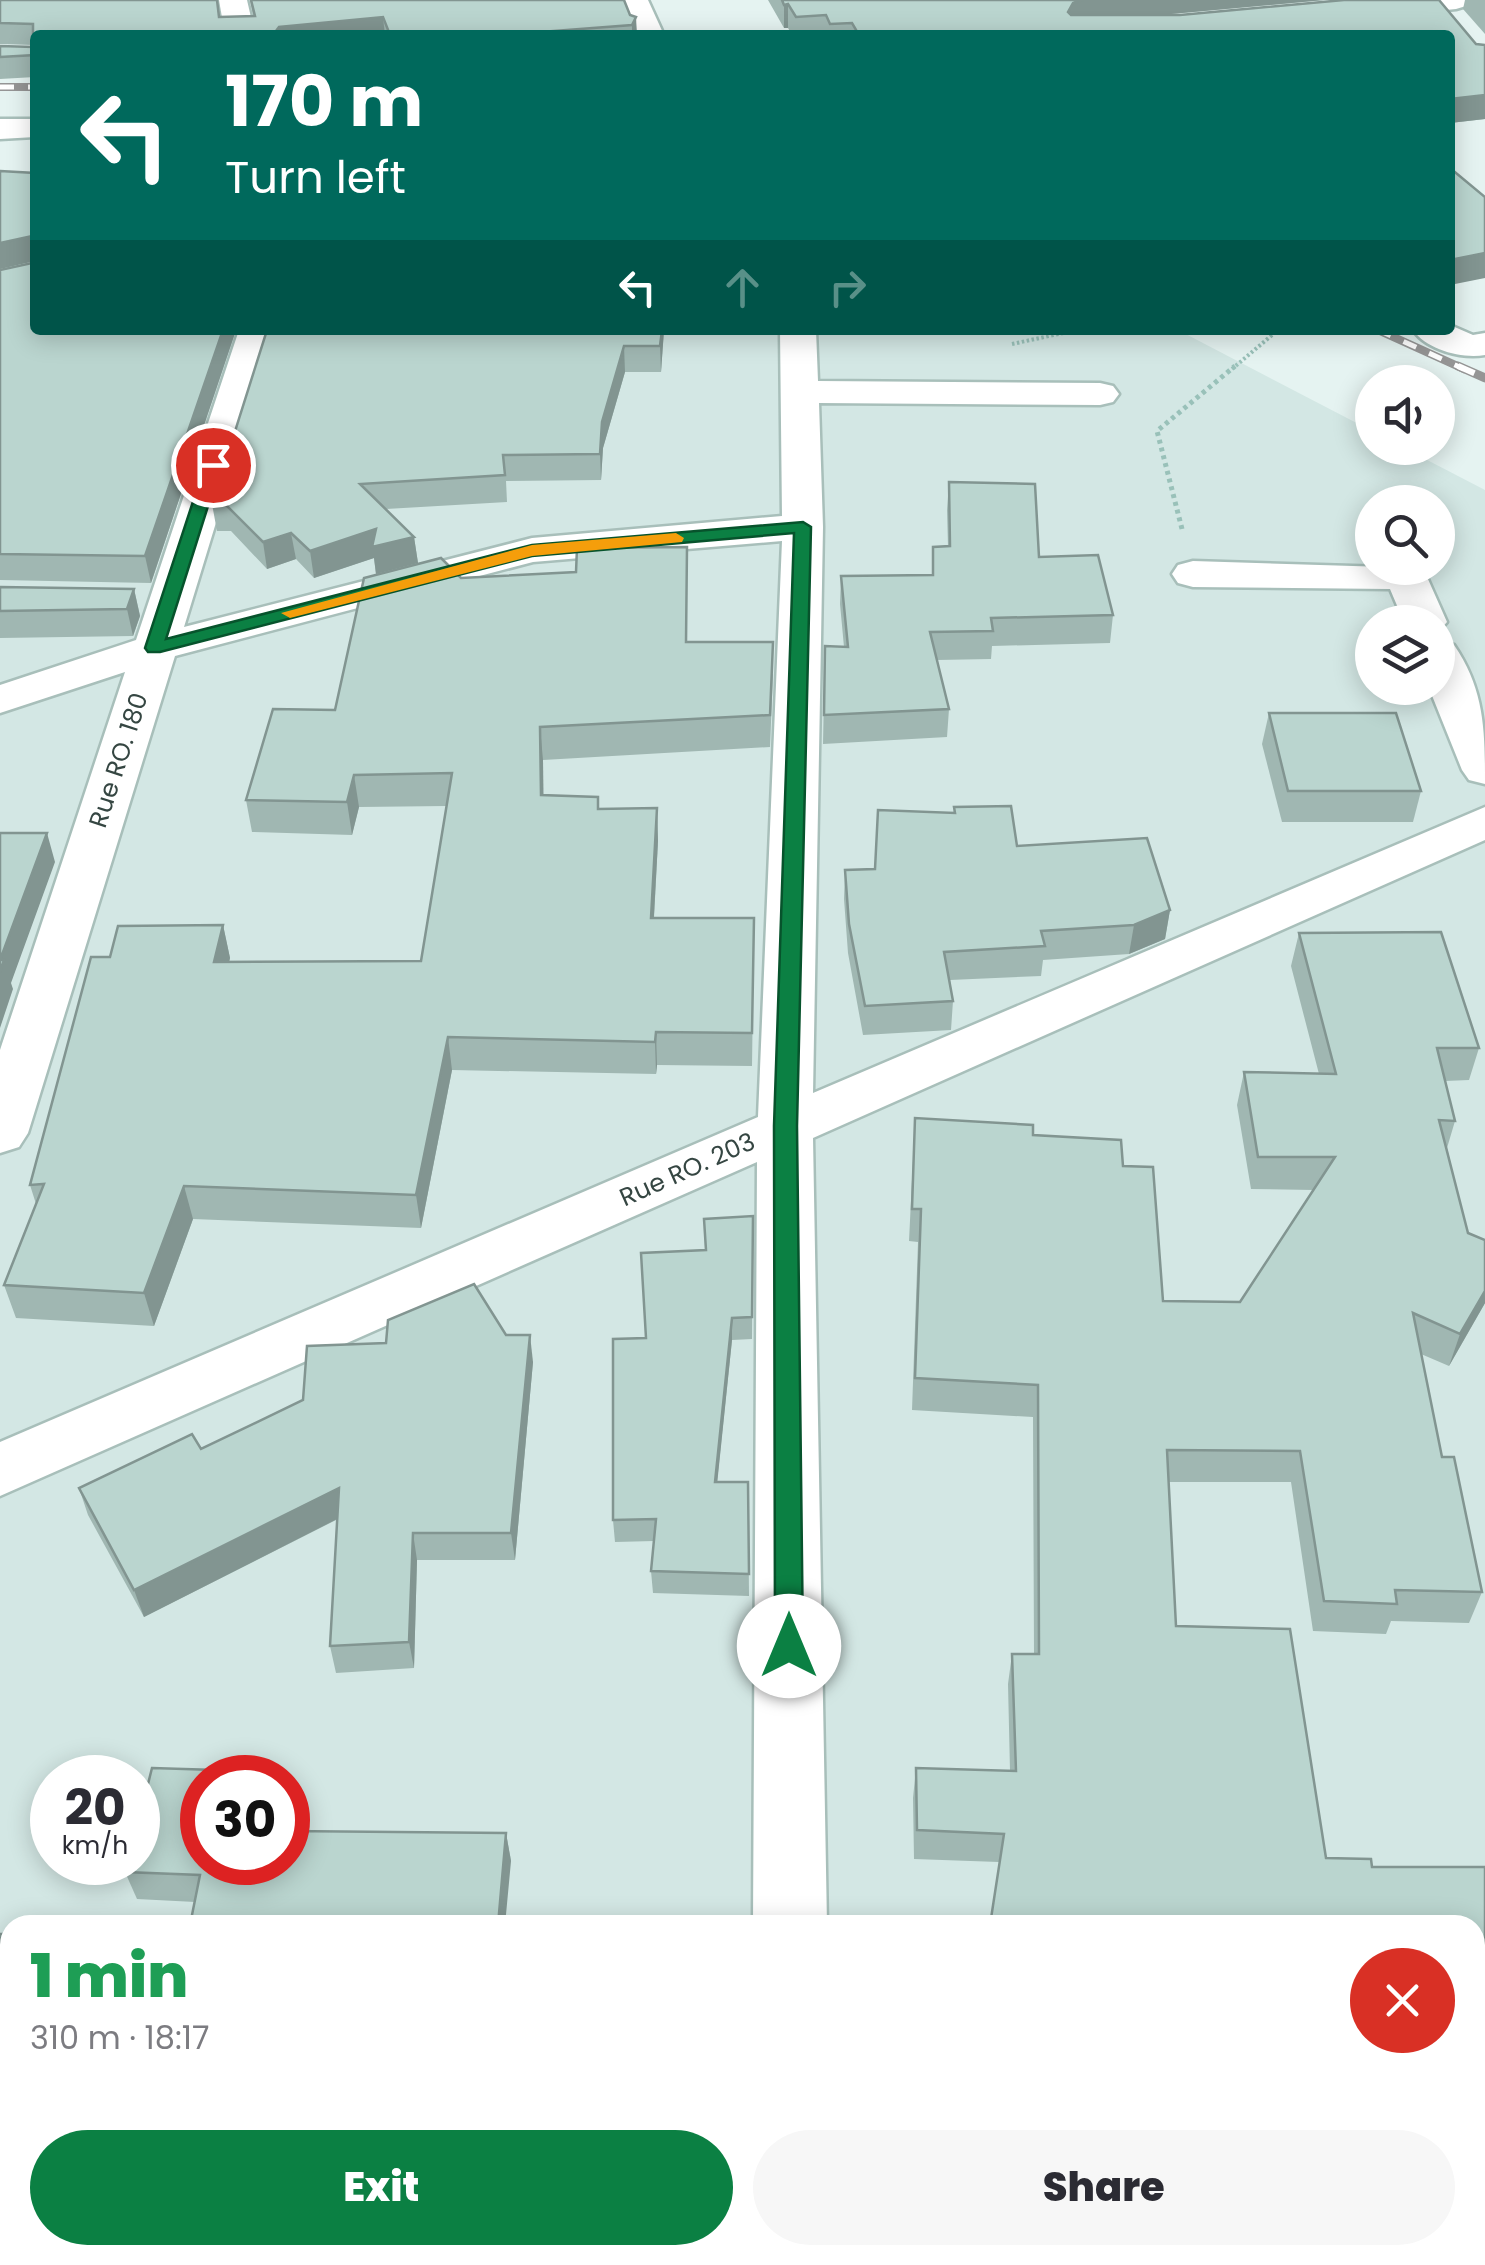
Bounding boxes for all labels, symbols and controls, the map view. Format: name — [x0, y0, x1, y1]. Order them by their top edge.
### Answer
text: 170 m — [225, 52, 423, 151]
icon: left — [60, 70, 190, 200]
text: Turn left — [225, 146, 406, 209]
icon: left — [610, 260, 665, 315]
icon: ahead — [715, 260, 770, 315]
icon: right — [820, 260, 875, 315]
map controls — [1355, 365, 1455, 705]
button: sound — [1355, 365, 1455, 465]
pin — [171, 423, 256, 508]
icon: arrive — [186, 438, 241, 493]
button: search — [1355, 485, 1455, 585]
button: layers — [1355, 605, 1455, 705]
street label: Rue RO. 180 — [80, 688, 157, 832]
street label: Rue RO. 203 — [614, 1124, 761, 1215]
position arrow — [737, 1594, 841, 1698]
speed limit sign: 30 — [180, 1755, 310, 1885]
text: 20 — [64, 1772, 126, 1843]
text: km/h — [62, 1828, 128, 1863]
text: 1 min — [30, 1934, 188, 2018]
button: close — [1350, 1948, 1455, 2053]
text: 310 m · 18:17 — [30, 2015, 210, 2060]
button: Exit — [30, 2130, 733, 2245]
button: Share — [753, 2130, 1455, 2245]

